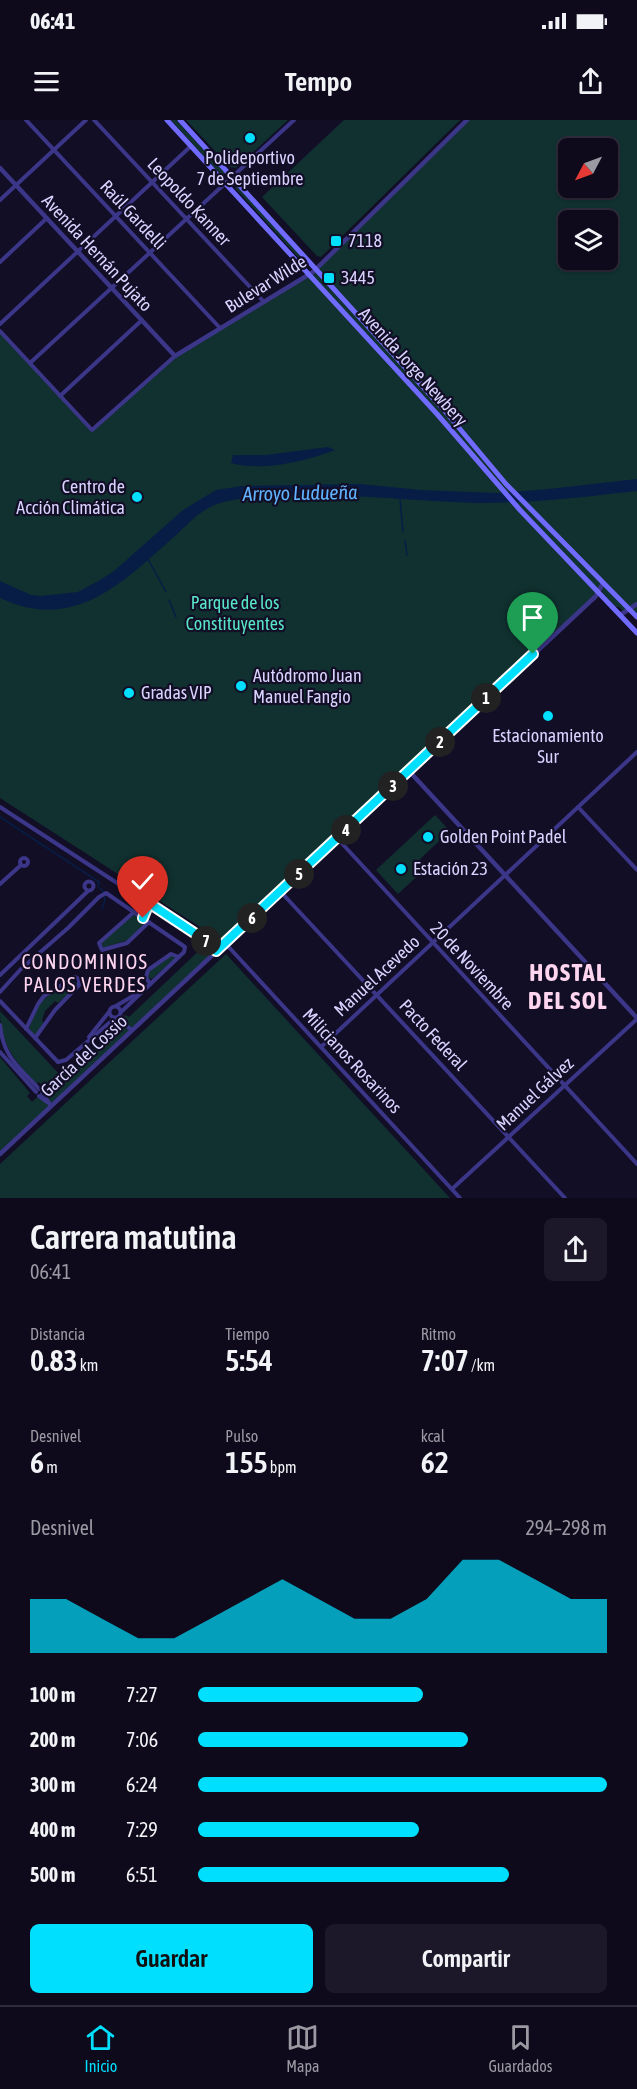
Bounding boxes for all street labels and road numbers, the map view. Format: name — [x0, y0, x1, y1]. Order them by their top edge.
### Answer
street label: Leopoldo Kanner — [143, 153, 236, 250]
street label: Raúl Gardelli — [96, 176, 171, 254]
street label: Avenida Hernán Pujato — [38, 190, 157, 315]
street label: Bulevar Wilde — [221, 250, 310, 317]
street label: Avenida Jorge Newbery — [355, 303, 472, 430]
street label: 20 de Noviembre — [426, 917, 518, 1014]
street label: Manuel Acevedo — [330, 931, 424, 1020]
street label: Pacto Federal — [395, 995, 472, 1075]
street label: Milicianos Rosarinos — [298, 1004, 406, 1117]
street label: García del Cossio — [36, 1010, 131, 1101]
street label: Manuel Gálvez — [492, 1052, 578, 1135]

